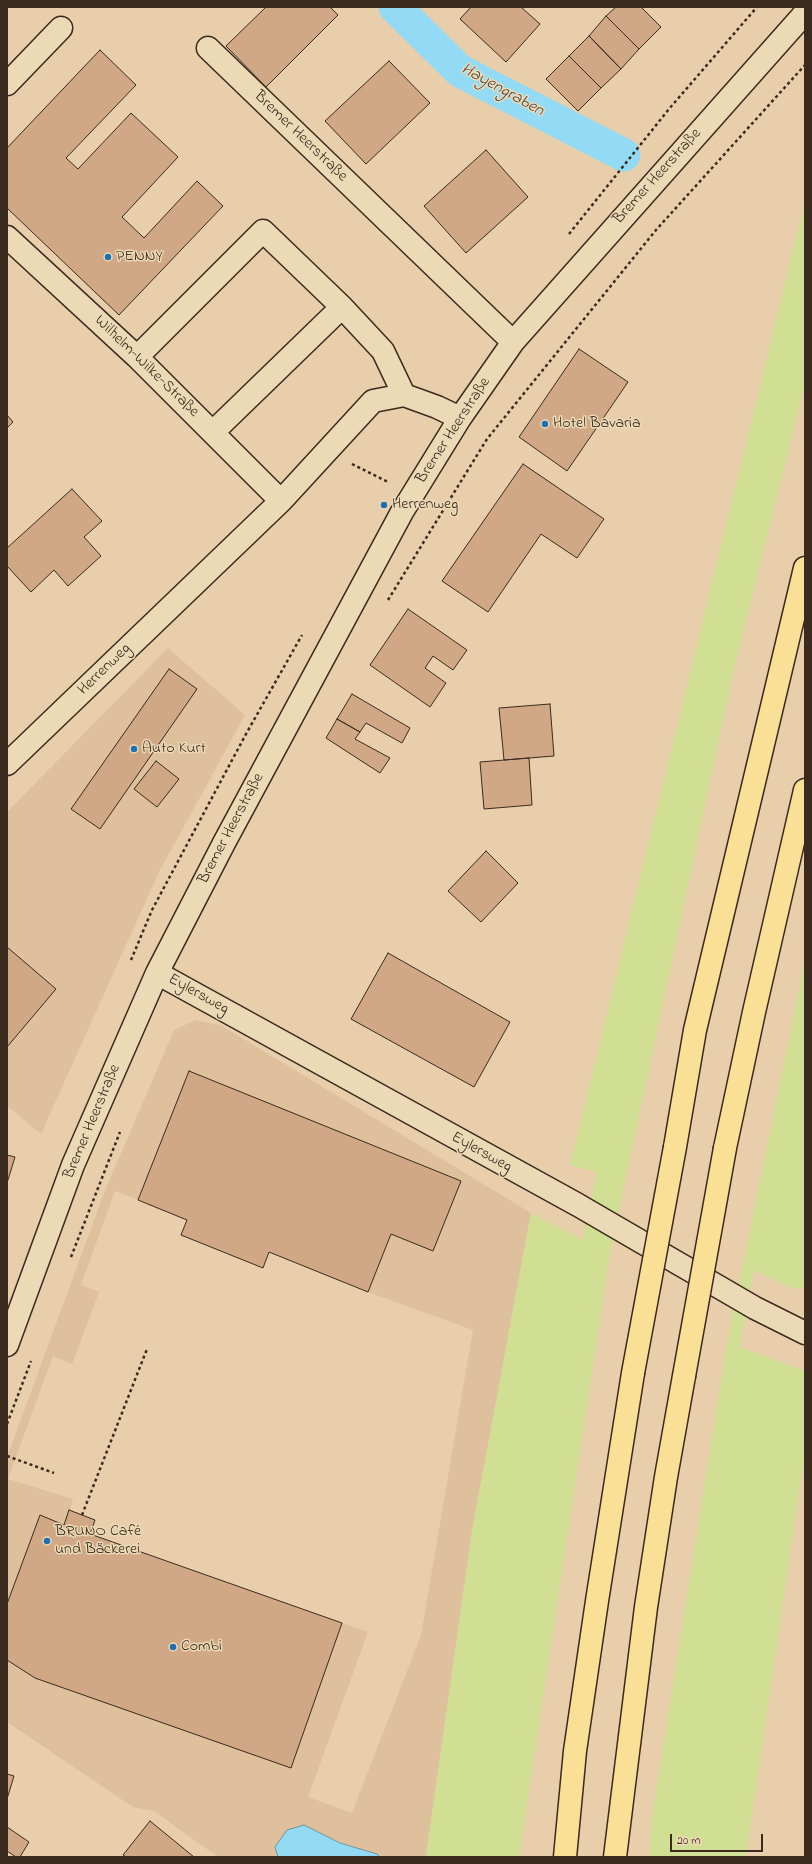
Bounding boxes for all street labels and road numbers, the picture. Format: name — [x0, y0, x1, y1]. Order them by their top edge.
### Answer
street label: Bremer Heerstraße — [249, 87, 351, 187]
street label: Bremer Heerstraße — [610, 125, 706, 229]
street label: Wilhelm-Wilke-Straße — [90, 312, 202, 422]
street label: Bremer Heerstraße — [413, 374, 495, 488]
street label: Herrenweg — [74, 640, 136, 700]
street label: Bremer Heerstraße — [195, 770, 269, 888]
street label: Eylersweg — [164, 971, 232, 1019]
street label: Bremer Heerstraße — [60, 1062, 126, 1182]
street label: Eylersweg — [447, 1129, 515, 1177]

